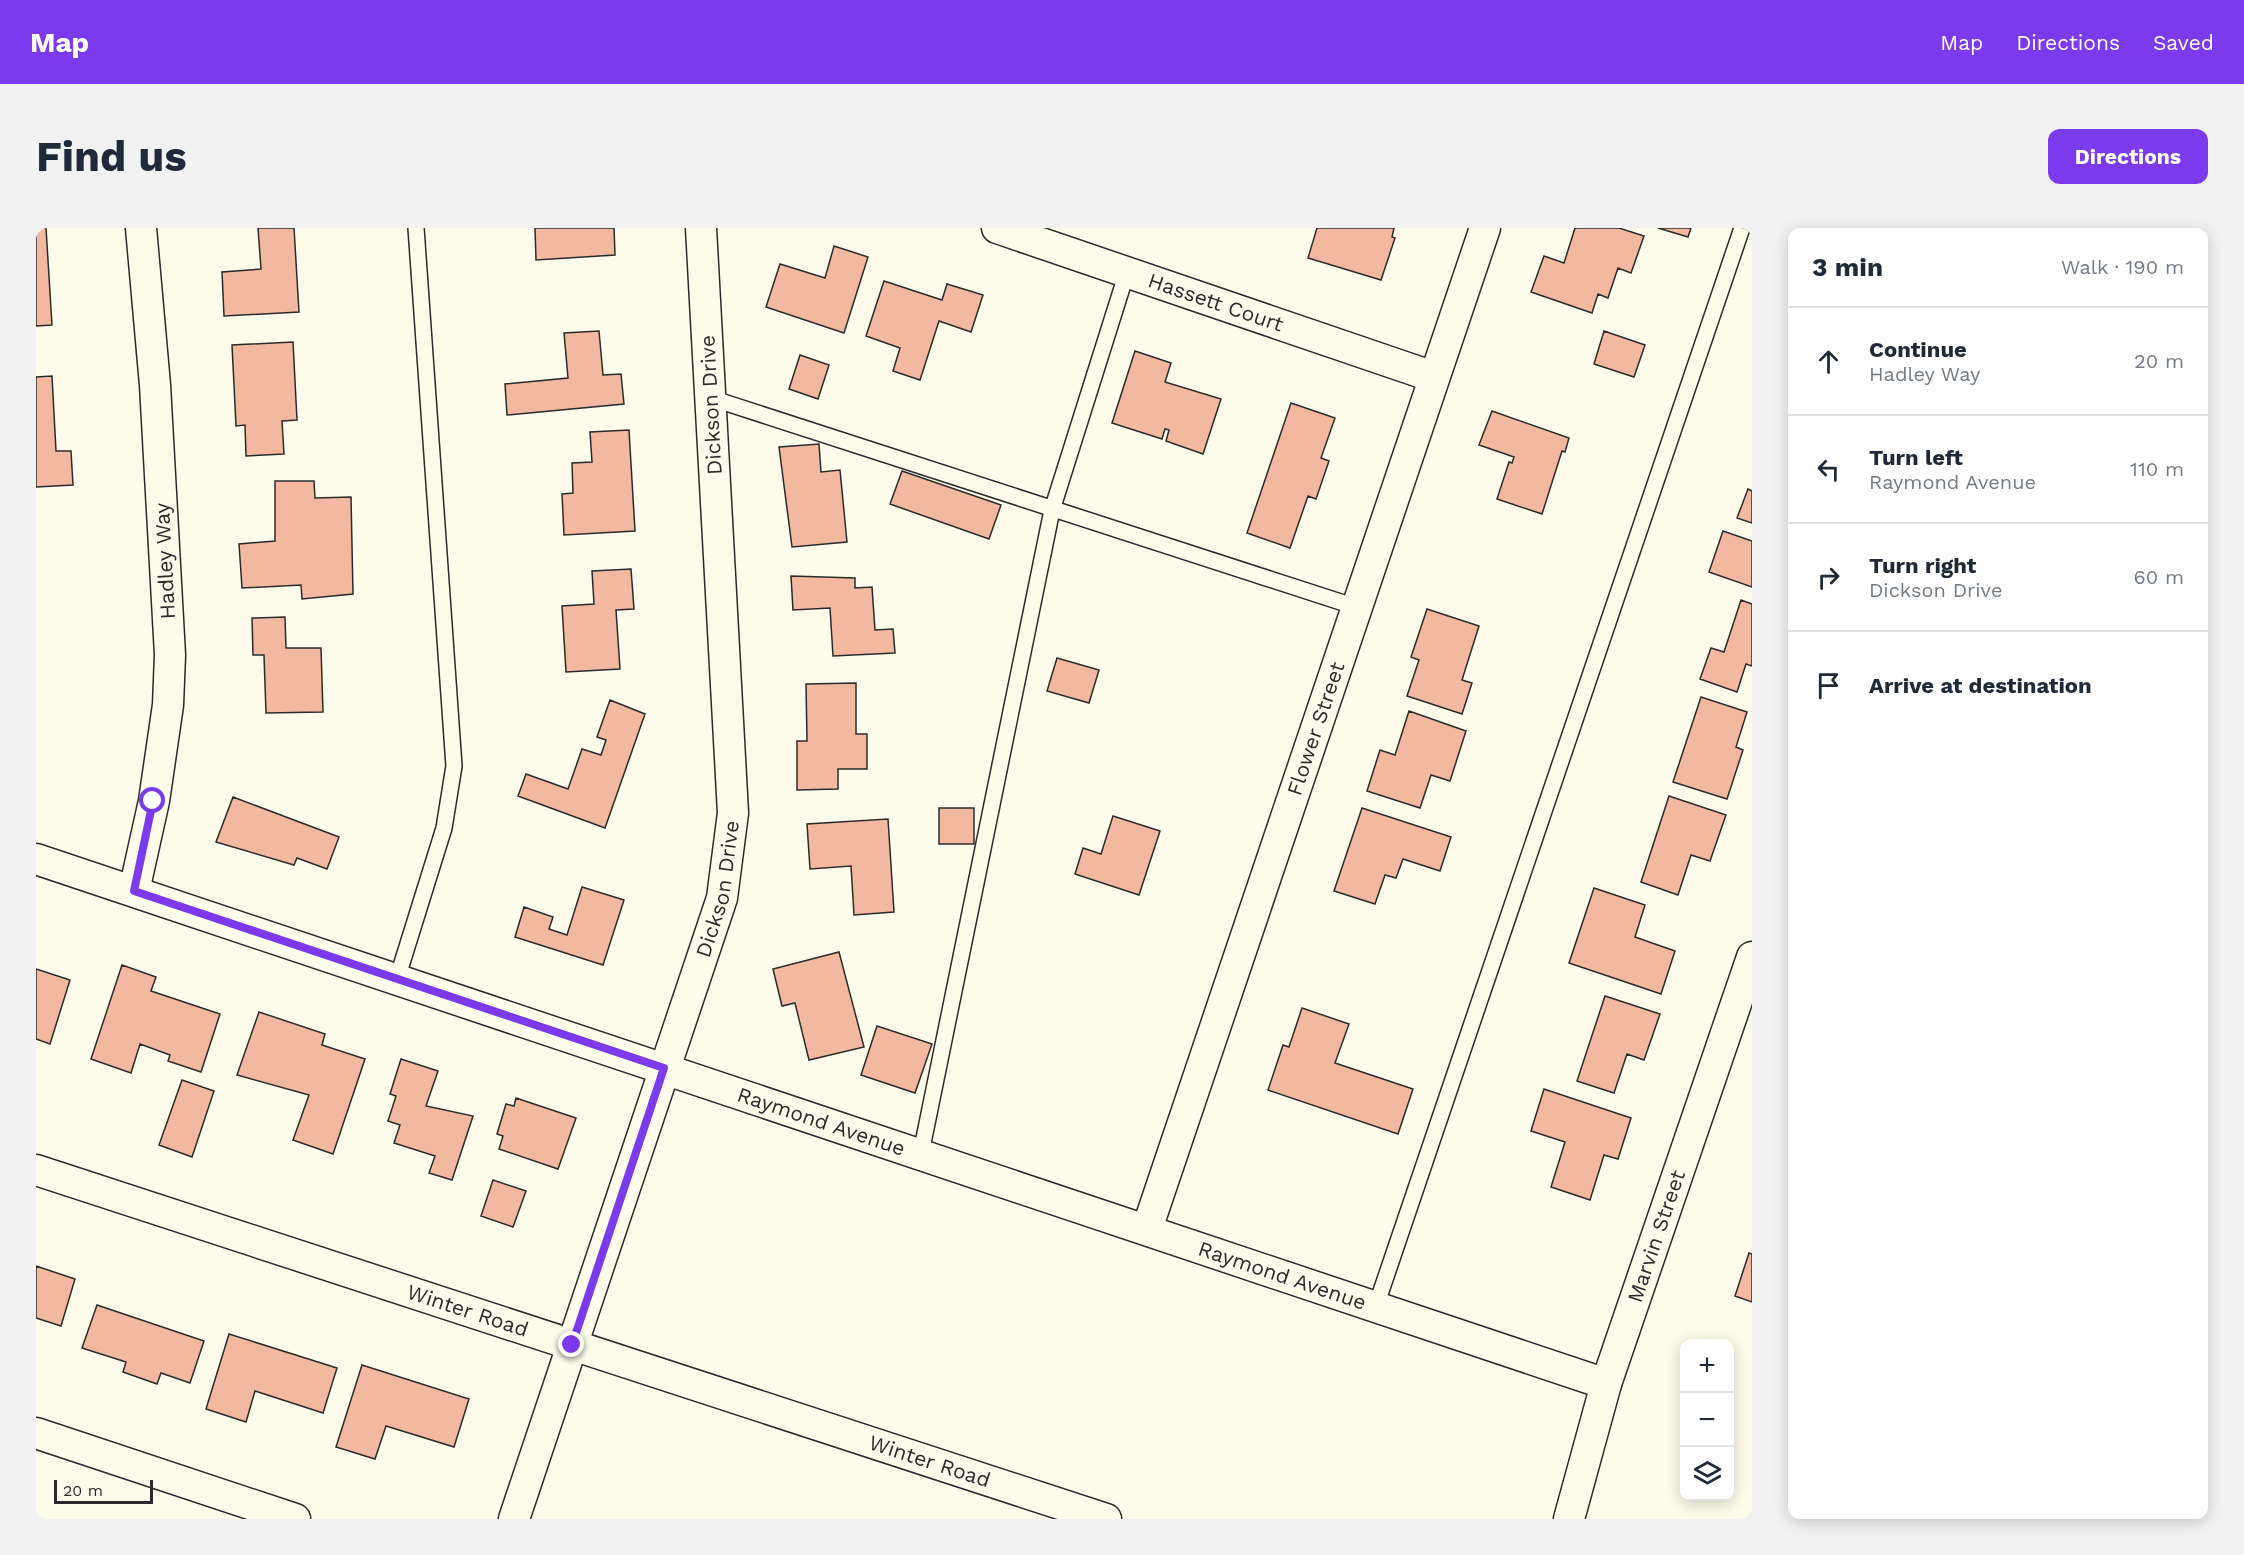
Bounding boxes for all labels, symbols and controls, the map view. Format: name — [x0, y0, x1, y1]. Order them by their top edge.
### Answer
text: Map — [30, 26, 89, 59]
text: Map — [1940, 30, 1983, 55]
text: Directions — [2016, 30, 2120, 55]
text: Saved — [2153, 30, 2214, 55]
button: Directions — [2048, 129, 2208, 184]
text: Find us — [36, 132, 187, 181]
text: 3 min — [1812, 252, 1883, 282]
text: Walk · 190 m — [2061, 255, 2184, 279]
street label: Hassett Court — [1145, 267, 1287, 337]
street label: Dickson Drive — [694, 334, 727, 476]
text: Continue — [1869, 337, 1967, 362]
icon: ahead — [1812, 345, 1845, 378]
text: 20 m — [2134, 349, 2184, 373]
text: Hadley Way — [1869, 362, 1980, 386]
text: Turn left — [1869, 445, 1963, 470]
icon: left — [1812, 453, 1845, 486]
text: 110 m — [2130, 457, 2184, 481]
text: Raymond Avenue — [1869, 470, 2036, 494]
street label: Hadley Way — [149, 502, 180, 620]
text: Turn right — [1869, 553, 1976, 578]
icon: right — [1812, 561, 1845, 594]
text: 60 m — [2134, 565, 2184, 589]
text: Dickson Drive — [1869, 578, 2002, 602]
street label: Flower Street — [1281, 658, 1350, 799]
icon: arrive — [1812, 669, 1845, 702]
text: Arrive at destination — [1869, 673, 2092, 698]
route start — [139, 787, 165, 813]
street label: Dickson Drive — [690, 819, 744, 961]
street label: Raymond Avenue — [734, 1081, 909, 1161]
street label: Marvin Street — [1622, 1167, 1690, 1306]
street label: Raymond Avenue — [1195, 1236, 1370, 1315]
street label: Winter Road — [404, 1279, 532, 1342]
route end — [558, 1331, 584, 1357]
map controls — [1680, 1339, 1734, 1501]
button: + — [1680, 1339, 1734, 1393]
button: − — [1680, 1393, 1734, 1447]
street label: Winter Road — [866, 1430, 994, 1492]
button: layers — [1680, 1447, 1734, 1501]
scale bar — [54, 1477, 153, 1504]
text: 20 m — [63, 1481, 103, 1500]

